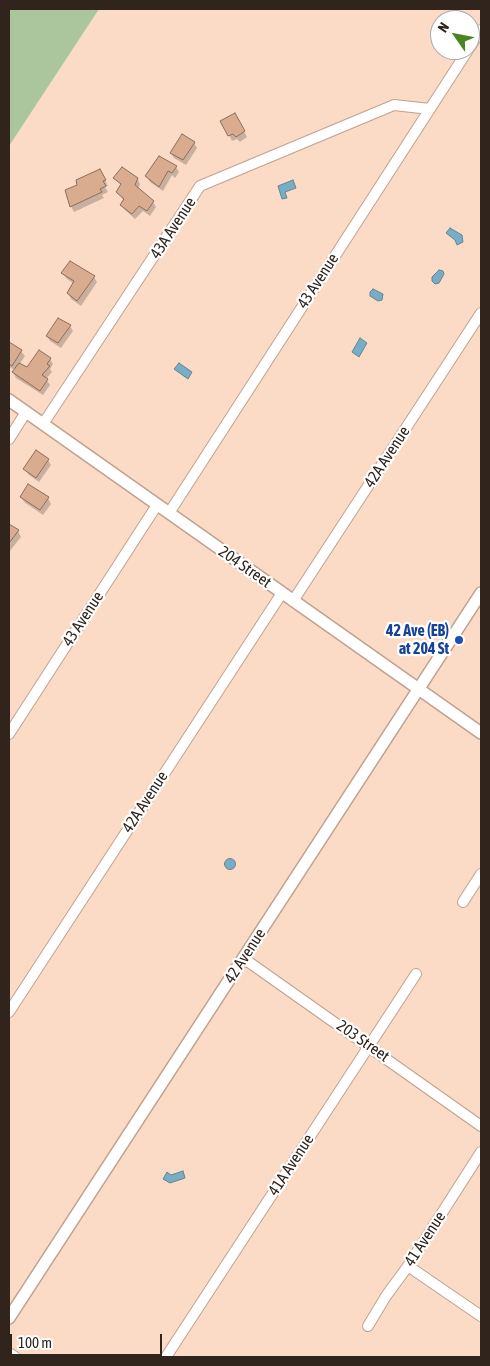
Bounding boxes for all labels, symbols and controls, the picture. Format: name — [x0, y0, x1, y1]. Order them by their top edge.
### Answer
north arrow — [430, 10, 480, 60]
text: N — [434, 20, 452, 35]
street label: 43A Avenue — [146, 194, 200, 262]
street label: 43 Avenue — [293, 250, 343, 312]
street label: 42A Avenue — [360, 423, 414, 491]
street label: 204 Street — [215, 542, 275, 592]
street label: 43 Avenue — [58, 588, 108, 650]
place label: 42 Ave (EB) at 204 St — [386, 621, 449, 659]
marker: 42 Ave (EB) at 204 St — [453, 634, 465, 646]
street label: 42A Avenue — [118, 768, 172, 836]
street label: 42 Avenue — [220, 925, 270, 987]
street label: 203 Street — [333, 1016, 393, 1066]
street label: 41A Avenue — [264, 1131, 318, 1199]
street label: 41 Avenue — [400, 1208, 450, 1270]
scale bar — [12, 1324, 165, 1356]
text: 100 m — [18, 1334, 52, 1351]

